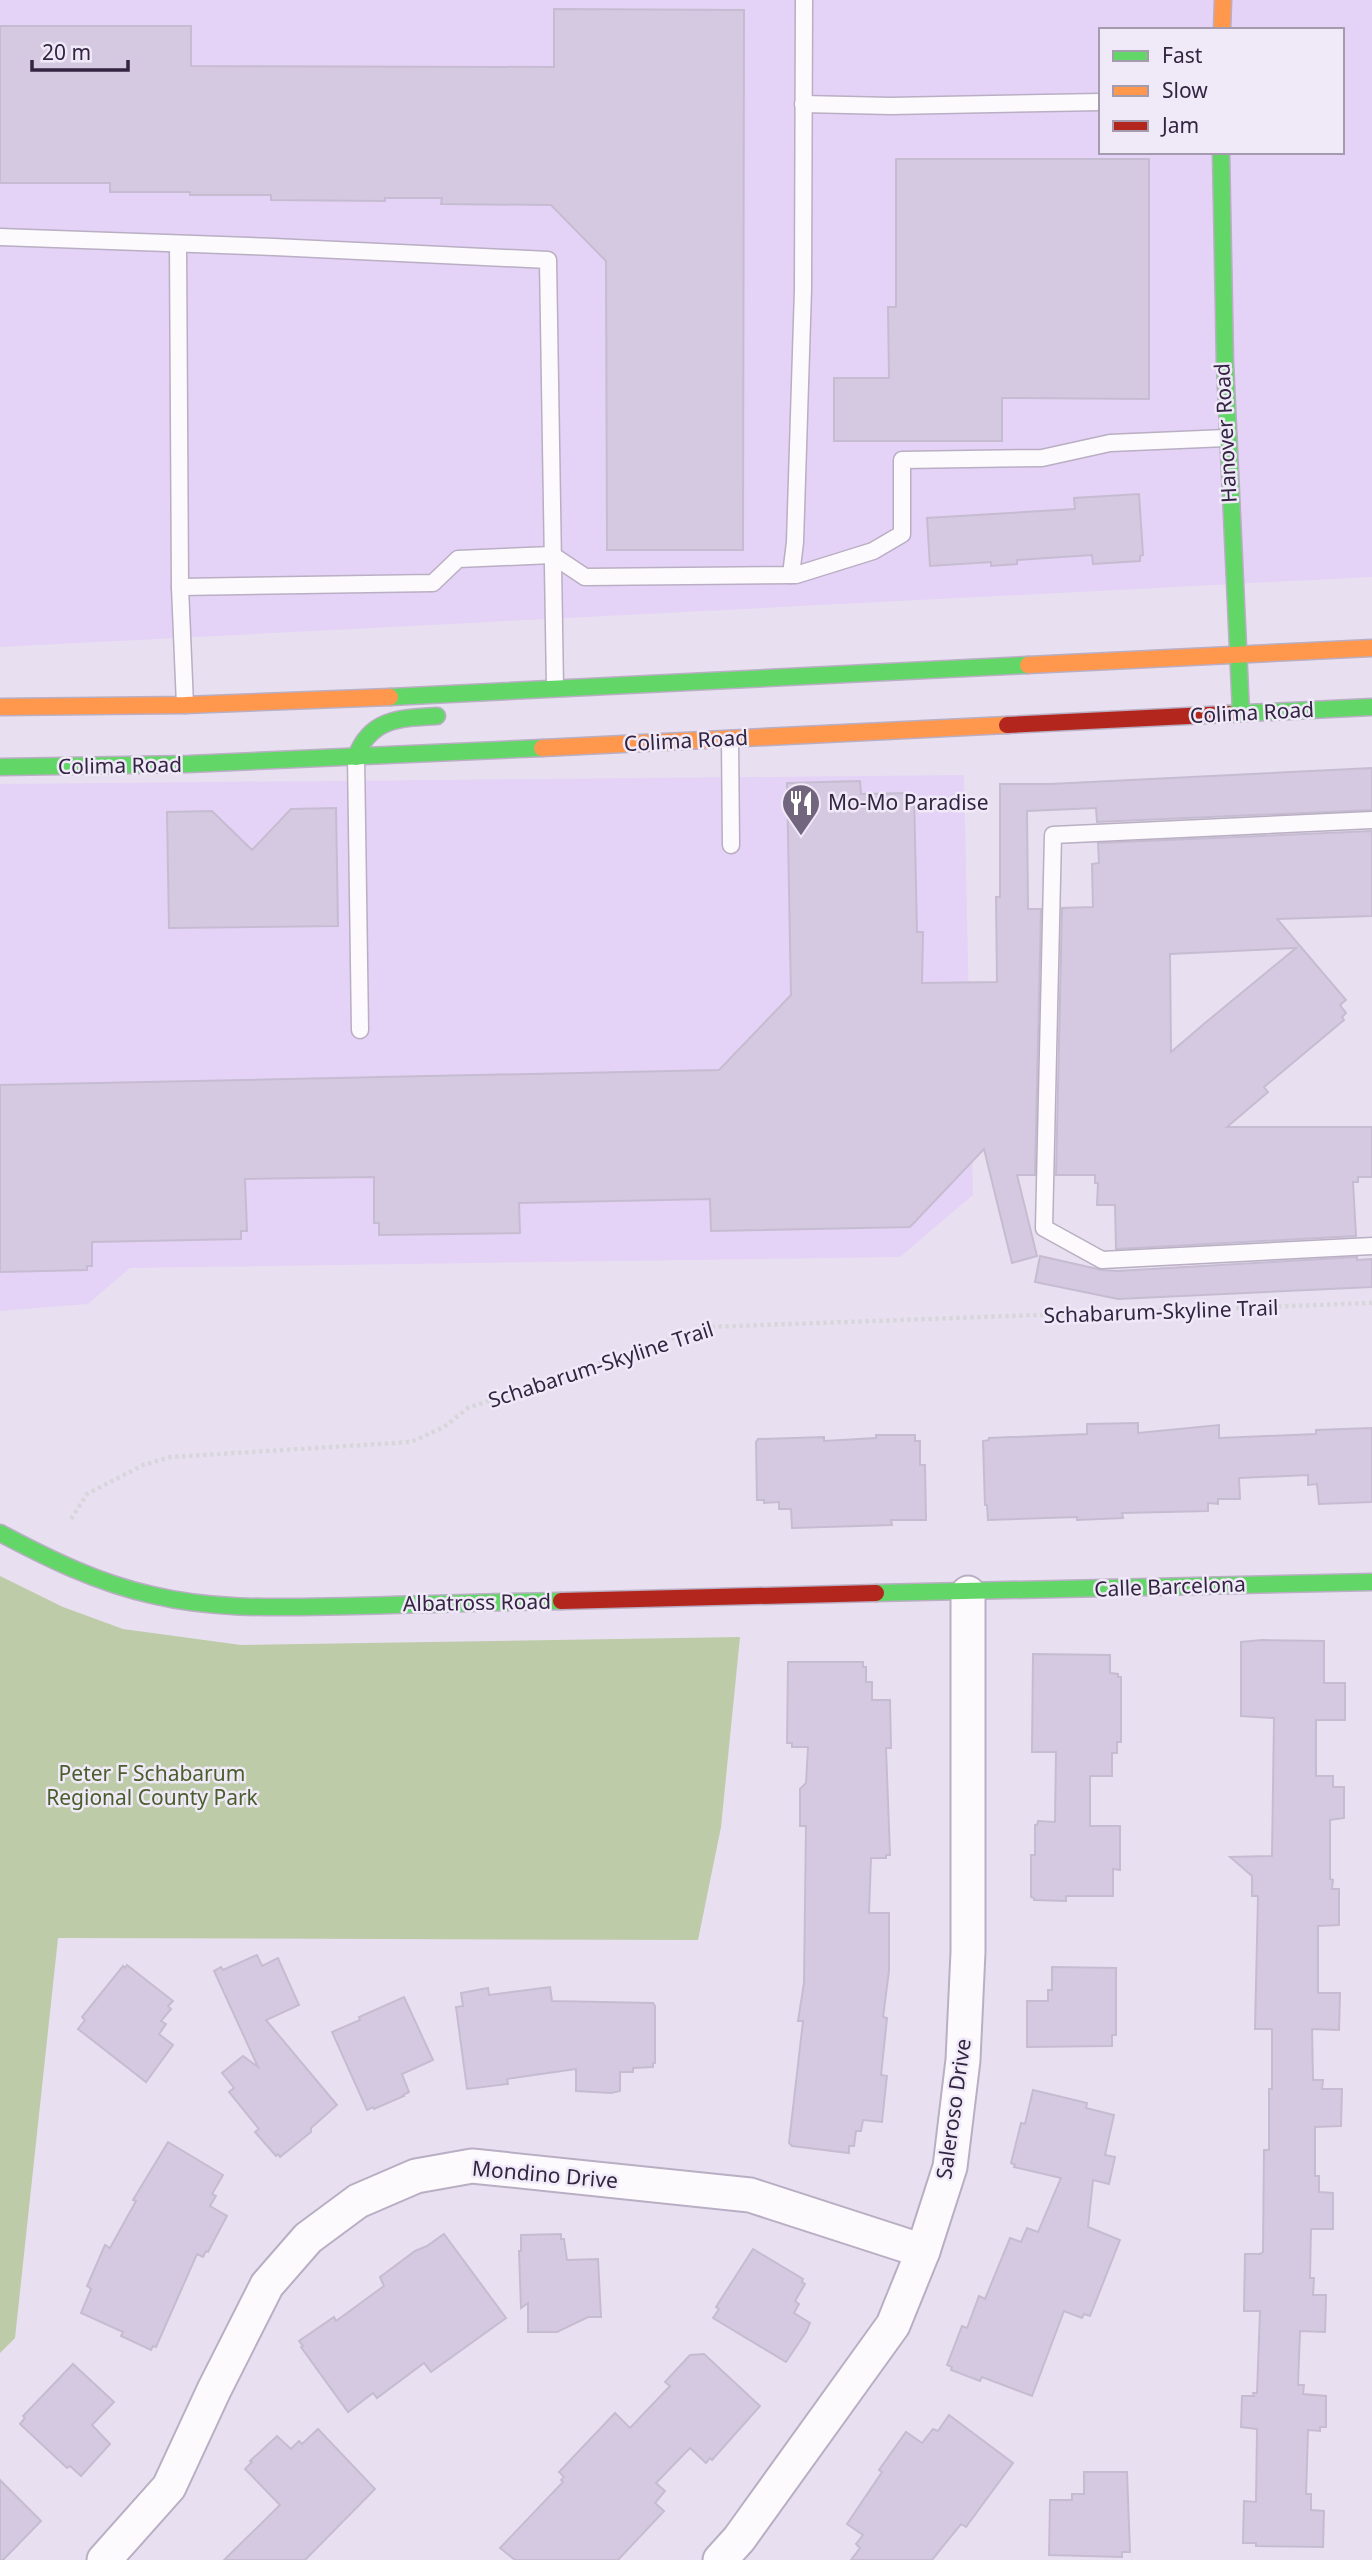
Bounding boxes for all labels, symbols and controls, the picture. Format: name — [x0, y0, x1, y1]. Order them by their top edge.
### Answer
scale bar — [32, 28, 128, 72]
legend — [1099, 28, 1344, 154]
text: 20 m — [42, 38, 91, 66]
text: Fast — [1162, 41, 1203, 69]
text: Slow — [1162, 76, 1208, 104]
text: Jam — [1160, 111, 1199, 139]
street label: Hanover Road — [1207, 363, 1243, 504]
street label: Colima Road — [1189, 695, 1315, 729]
street label: Colima Road — [623, 723, 749, 757]
street label: Colima Road — [58, 750, 182, 780]
restaurant icon: Mo-Mo Paradise — [780, 782, 822, 837]
place label: Mo-Mo Paradise — [828, 788, 988, 816]
street label: Schabarum-Skyline Trail — [1043, 1293, 1279, 1329]
street label: Schabarum-Skyline Trail — [485, 1314, 717, 1414]
street label: Calle Barcelona — [1094, 1569, 1246, 1603]
street label: Albatross Road — [403, 1587, 551, 1617]
park label: Peter F Schabarum Regional County Park — [46, 1759, 259, 1811]
street label: Saleroso Drive — [929, 2037, 977, 2181]
street label: Mondino Drive — [471, 2154, 619, 2194]

